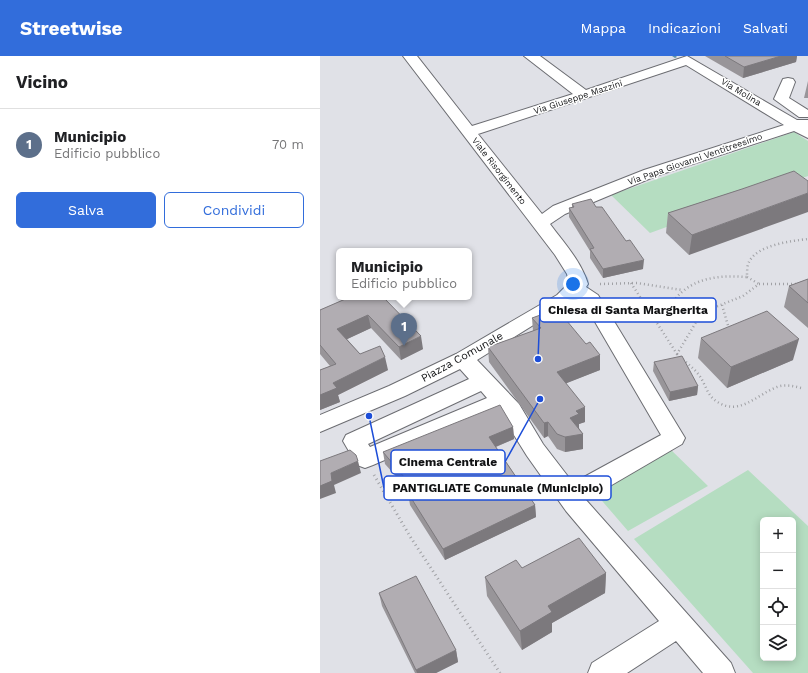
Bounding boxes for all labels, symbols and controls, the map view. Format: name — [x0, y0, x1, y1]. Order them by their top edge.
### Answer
text: Streetwise — [20, 17, 123, 40]
text: Mappa — [581, 20, 626, 36]
text: Indicazioni — [648, 20, 721, 36]
text: Salvati — [743, 20, 788, 36]
text: Vicino — [16, 72, 68, 92]
street label: Via Molina — [719, 76, 763, 108]
street label: Via Giuseppe Mazzini — [532, 78, 624, 116]
text: Municipio — [54, 128, 126, 146]
street label: Via Papa Giovanni Ventitreesimo — [626, 131, 764, 187]
street label: Viale Risorgimento — [470, 136, 528, 206]
text: 1 — [26, 137, 32, 152]
text: 70 m — [272, 137, 304, 152]
text: Edificio pubblico — [54, 146, 160, 161]
button: Salva — [16, 192, 156, 228]
button: Condividi — [164, 192, 304, 228]
popup — [336, 248, 472, 300]
text: Municipio — [351, 258, 423, 276]
your location — [563, 274, 583, 294]
text: Edificio pubblico — [351, 276, 457, 291]
callout: Chiesa di Santa Margherita — [540, 298, 716, 322]
text: Chiesa di Santa Margherita — [548, 303, 708, 317]
pin: 1 — [391, 313, 417, 346]
street label: Piazza Comunale — [419, 329, 505, 385]
callout: Cinema Centrale — [391, 450, 505, 474]
text: Cinema Centrale — [399, 455, 497, 469]
callout: PANTIGLIATE Comunale (Municipio) — [384, 476, 611, 500]
text: PANTIGLIATE Comunale (Municipio) — [393, 481, 603, 495]
map controls — [760, 517, 796, 661]
button: + — [760, 517, 796, 553]
button: − — [760, 553, 796, 589]
button: locate — [760, 589, 796, 625]
button: layers — [760, 625, 796, 661]

